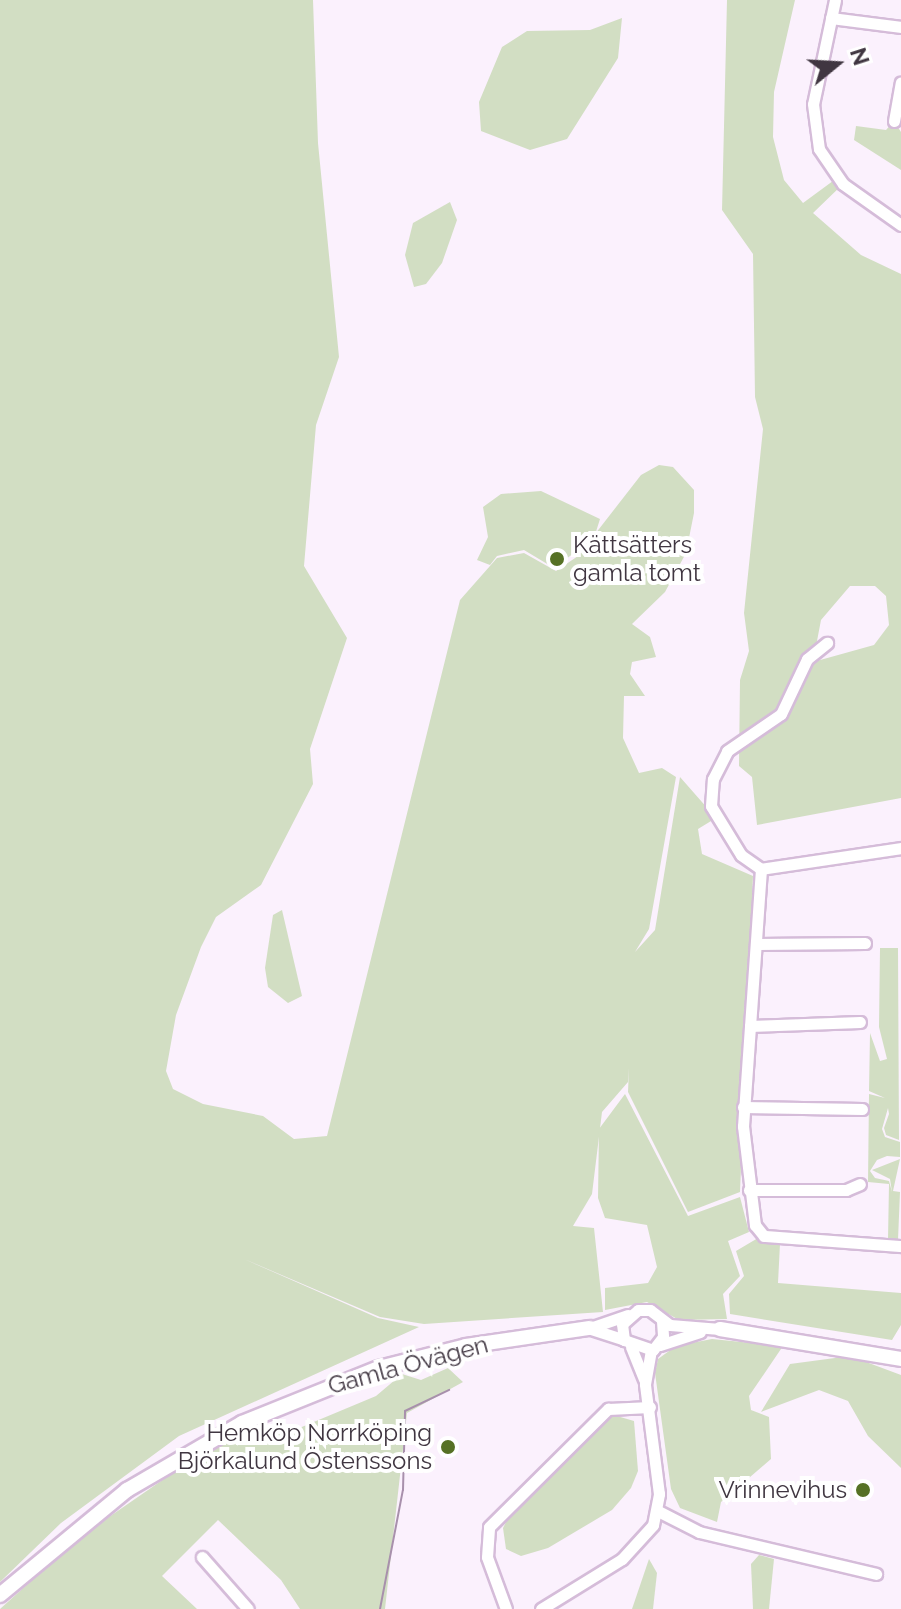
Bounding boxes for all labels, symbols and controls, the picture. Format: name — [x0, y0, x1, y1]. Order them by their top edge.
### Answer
north arrow — [797, 24, 877, 104]
text: N — [845, 45, 875, 69]
place label: Kättsätters gamla tomt — [573, 531, 701, 587]
marker: Kättsätters gamla tomt — [548, 550, 566, 568]
street label: Gamla Övägen — [325, 1330, 491, 1400]
place label: Hemköp Norrköping Björkalund Östenssons — [178, 1419, 432, 1475]
marker: Hemköp Norrköping Björkalund Östenssons — [439, 1438, 457, 1456]
place label: Vrinnevihus — [718, 1476, 847, 1504]
marker: Vrinnevihus — [854, 1481, 872, 1499]

